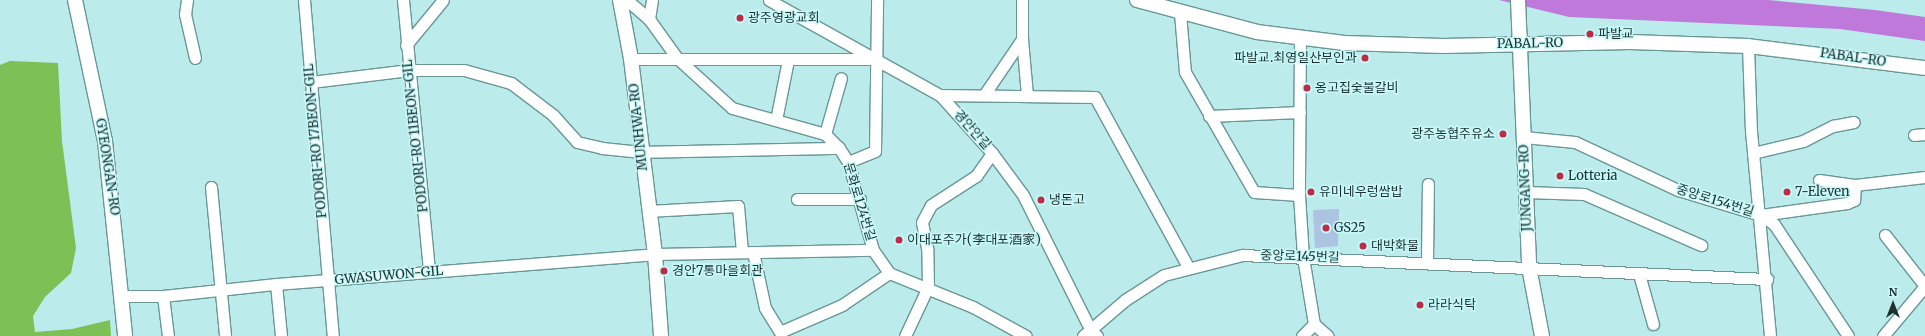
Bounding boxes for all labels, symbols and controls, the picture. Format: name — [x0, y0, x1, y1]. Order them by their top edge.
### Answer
place label: 광주영광교회 — [748, 10, 820, 26]
marker: 광주영광교회 — [735, 13, 745, 23]
place label: 파발교 — [1598, 26, 1634, 42]
marker: 파발교 — [1585, 29, 1595, 39]
street label: PABAL-RO — [1497, 36, 1563, 52]
street label: PABAL-RO — [1819, 46, 1887, 70]
place label: 파발교.최영일산부인과 — [1234, 50, 1357, 66]
marker: 파발교.최영일산부인과 — [1360, 53, 1370, 63]
street label: PODORI-RO 11BEON-GIL — [400, 59, 432, 213]
street label: PODORI-RO 17BEON-GIL — [301, 63, 331, 219]
place label: 옹고집숯불갈비 — [1315, 80, 1399, 96]
street label: MUNHWA-RO — [627, 83, 651, 171]
marker: 옹고집숯불갈비 — [1302, 83, 1312, 93]
street label: 경안안길 — [950, 107, 994, 153]
street label: GYEONGAN-RO — [92, 117, 122, 217]
place label: 광주농협주유소 — [1411, 126, 1495, 142]
marker: 광주농협주유소 — [1498, 129, 1508, 139]
street label: JUNGANG-RO — [1517, 144, 1535, 232]
street label: 문화로124번길 — [840, 161, 878, 243]
place label: Lotteria — [1568, 168, 1618, 184]
marker: Lotteria — [1555, 171, 1565, 181]
street label: 중앙로154번길 — [1674, 182, 1756, 220]
place label: 유미네우렁쌈밥 — [1319, 184, 1403, 200]
place label: 7-Eleven — [1795, 184, 1850, 200]
marker: 유미네우렁쌈밥 — [1306, 187, 1316, 197]
marker: 7-Eleven — [1782, 187, 1792, 197]
place label: 냉돈고 — [1049, 192, 1085, 208]
marker: 냉돈고 — [1036, 195, 1046, 205]
place label: GS25 — [1334, 220, 1366, 236]
marker: GS25 — [1321, 223, 1331, 233]
place label: 이대포주가(李대포酒家) — [907, 232, 1041, 248]
marker: 이대포주가(李대포酒家) — [894, 235, 904, 245]
place label: 대박화물 — [1371, 238, 1419, 254]
marker: 대박화물 — [1358, 241, 1368, 251]
street label: 중앙로145번길 — [1260, 248, 1340, 266]
street label: GWASUWON-GIL — [334, 263, 444, 289]
place label: 경안7통마을회관 — [672, 263, 763, 279]
marker: 경안7통마을회관 — [659, 266, 669, 276]
north arrow — [1873, 284, 1913, 324]
text: N — [1889, 285, 1897, 299]
place label: 라라식탁 — [1428, 297, 1476, 313]
marker: 라라식탁 — [1415, 300, 1425, 310]

